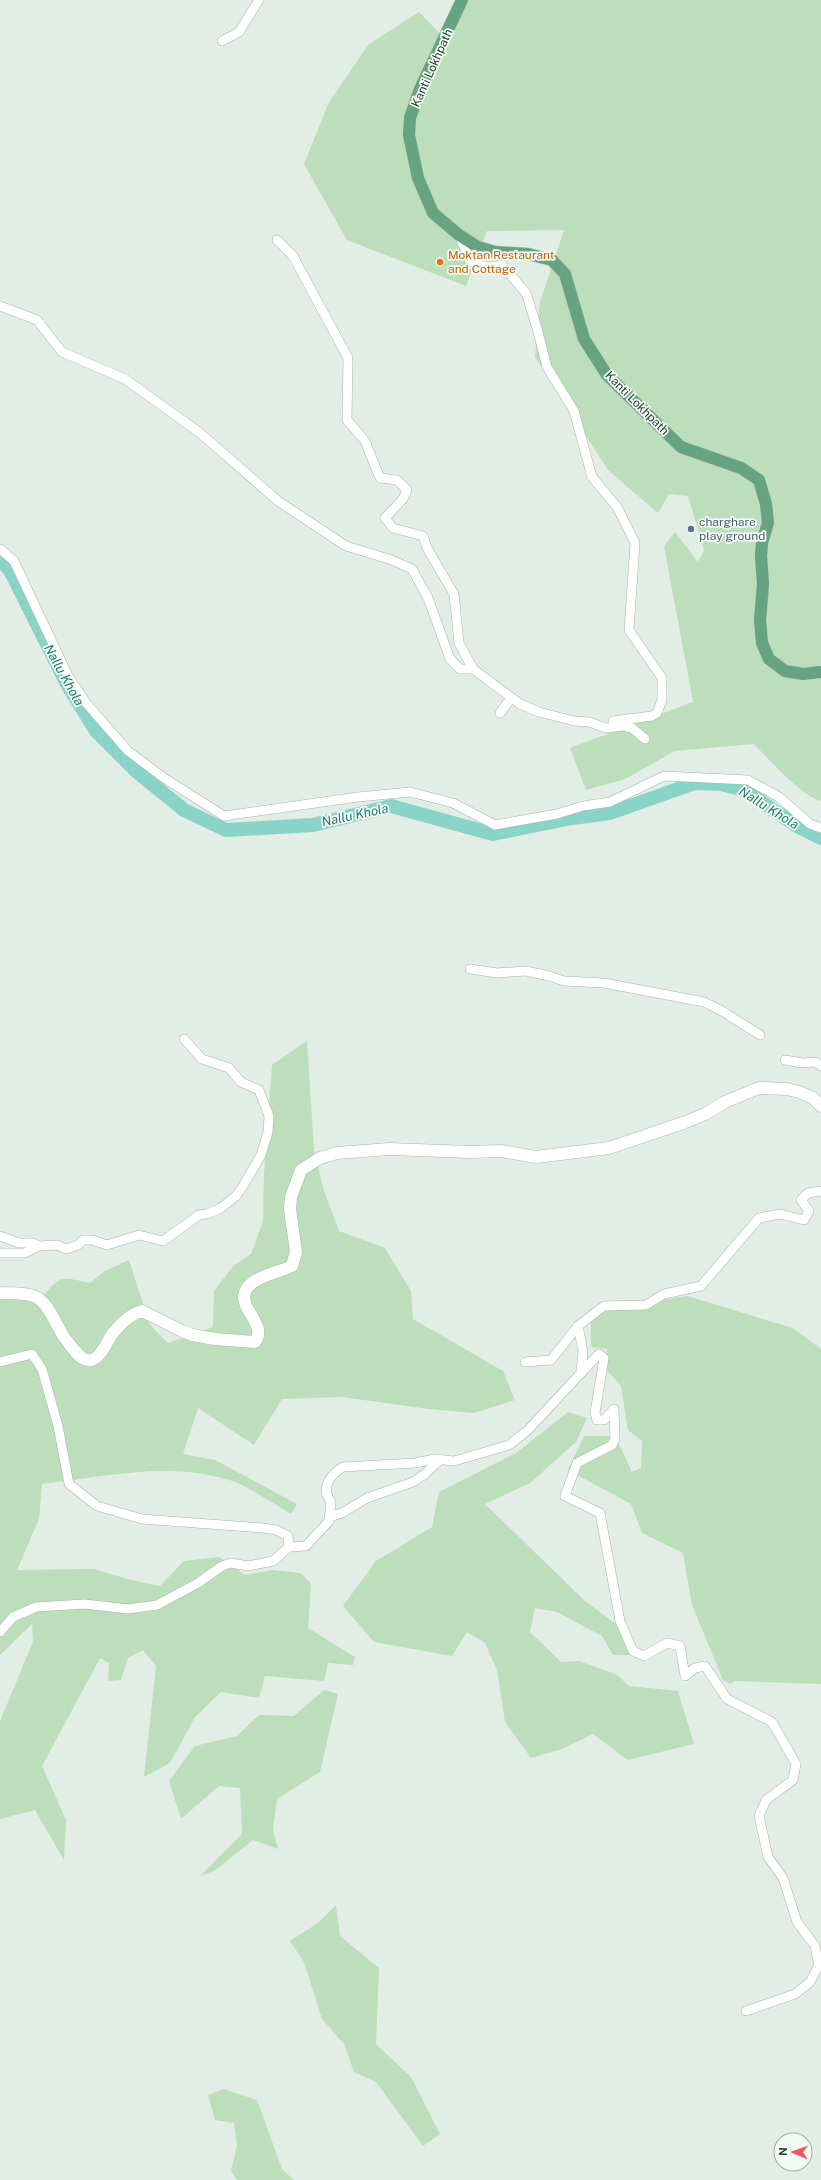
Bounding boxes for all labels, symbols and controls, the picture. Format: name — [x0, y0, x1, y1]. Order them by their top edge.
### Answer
street label: Kanti Lokhpath — [408, 27, 456, 109]
place label: Moktan Restaurant and Cottage — [448, 248, 555, 276]
marker: Moktan Restaurant and Cottage — [435, 257, 445, 267]
street label: Kanti Lokhpath — [602, 368, 672, 438]
place label: charghare play ground — [699, 515, 765, 543]
marker: charghare play ground — [686, 524, 696, 534]
water label: Nallu Khola — [41, 642, 87, 708]
water label: Nallu Khola — [736, 784, 802, 832]
water label: Nallu Khola — [320, 801, 390, 829]
north arrow — [773, 2132, 813, 2172]
text: N — [777, 2147, 789, 2156]

